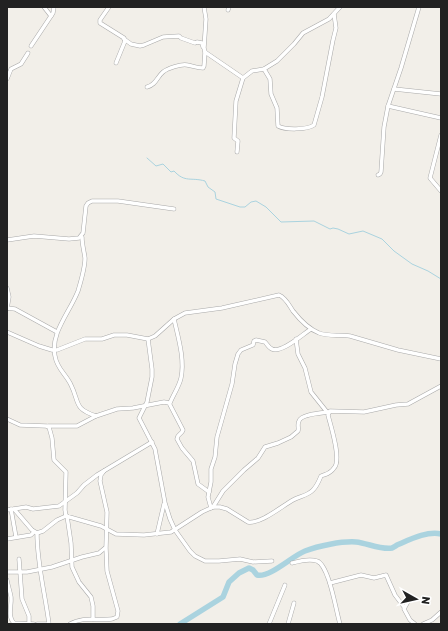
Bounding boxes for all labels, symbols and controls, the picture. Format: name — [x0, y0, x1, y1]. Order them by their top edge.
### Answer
north arrow — [396, 579, 436, 619]
text: N — [418, 595, 432, 605]

